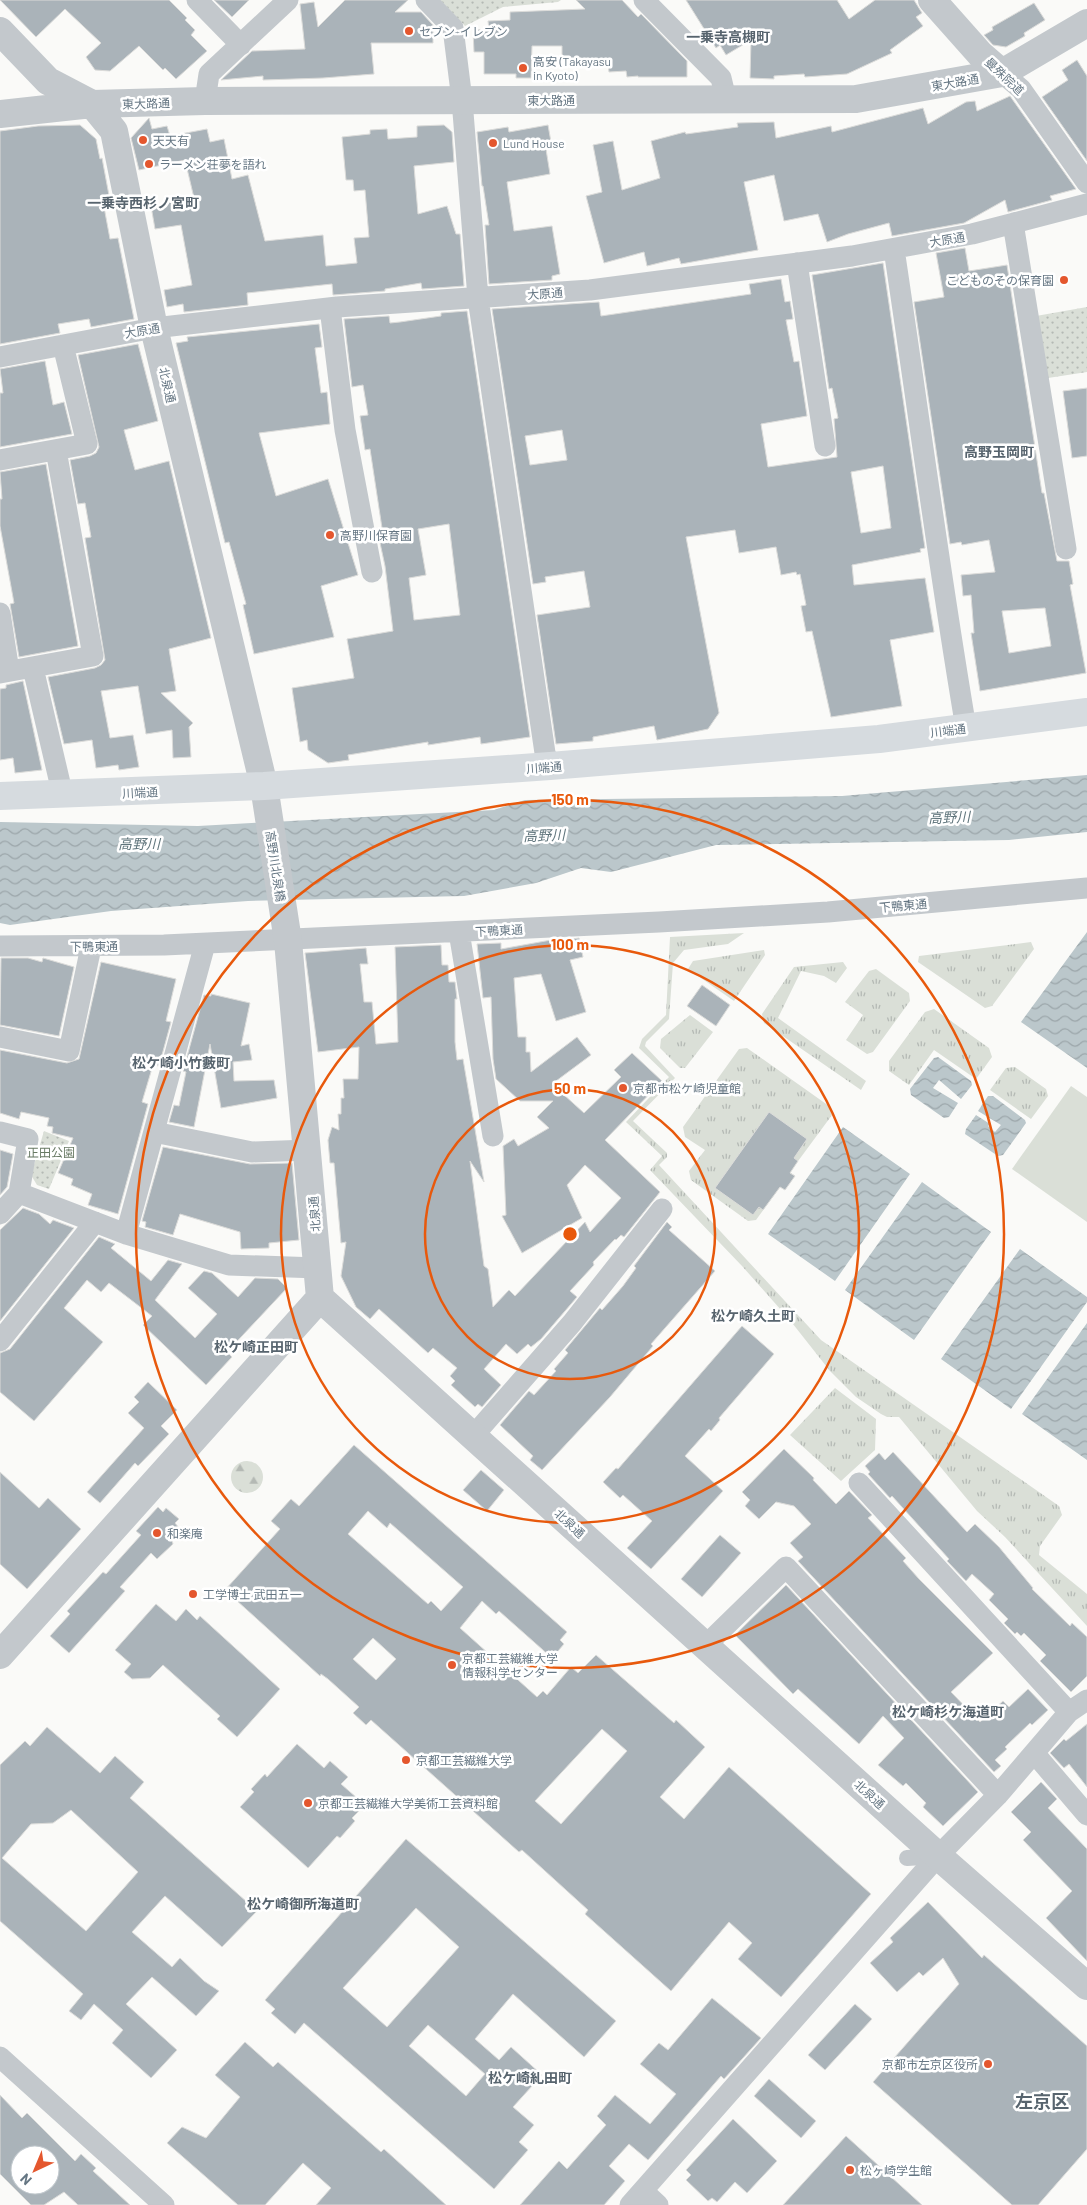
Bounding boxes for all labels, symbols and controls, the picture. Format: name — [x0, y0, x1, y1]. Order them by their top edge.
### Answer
place label: セブン-イレブン — [419, 24, 508, 38]
marker: セブン-イレブン — [403, 25, 415, 37]
district label: 一乗寺高槻町 — [686, 28, 770, 45]
place label: 高安 (Takayasu in Kyoto) — [533, 54, 611, 82]
street label: 曼殊院道 — [983, 55, 1027, 97]
marker: 高安 (Takayasu in Kyoto) — [517, 62, 529, 74]
street label: 東大路通 — [930, 71, 980, 93]
street label: 東大路通 — [527, 93, 575, 107]
street label: 東大路通 — [122, 95, 170, 111]
place label: 天天有 — [153, 133, 189, 147]
marker: 天天有 — [137, 134, 149, 146]
place label: Lund House — [503, 136, 565, 150]
marker: Lund House — [487, 137, 499, 149]
place label: ラーメン荘夢を語れ — [159, 157, 267, 171]
marker: ラーメン荘夢を語れ — [143, 158, 155, 170]
district label: 一乗寺西杉ノ宮町 — [87, 194, 199, 211]
street label: 大原通 — [928, 229, 966, 249]
place label: こどものその保育園 — [946, 273, 1054, 287]
marker: こどものその保育園 — [1058, 274, 1070, 286]
street label: 大原通 — [527, 285, 563, 301]
street label: 大原通 — [123, 320, 161, 340]
street label: 北泉通 — [157, 366, 179, 404]
district label: 高野玉岡町 — [964, 443, 1034, 460]
place label: 高野川保育園 — [340, 528, 412, 542]
marker: 高野川保育園 — [324, 529, 336, 541]
street label: 川端通 — [929, 721, 967, 739]
street label: 川端通 — [526, 759, 562, 775]
street label: 川端通 — [122, 784, 158, 800]
text: 150 m — [551, 790, 589, 808]
water label: 高野川 — [928, 808, 972, 826]
water label: 高野川 — [523, 826, 567, 844]
street label: 高野川北泉橋 — [263, 829, 289, 903]
water label: 高野川 — [118, 835, 162, 852]
street label: 下鴨東通 — [878, 896, 928, 914]
street label: 下鴨東通 — [475, 922, 523, 938]
text: 100 m — [551, 935, 589, 953]
street label: 下鴨東通 — [70, 939, 118, 953]
district label: 松ケ崎小竹藪町 — [132, 1054, 230, 1071]
text: 50 m — [554, 1079, 586, 1097]
place label: 京都市松ケ崎児童館 — [633, 1081, 741, 1095]
marker: 京都市松ケ崎児童館 — [617, 1082, 629, 1094]
park label: 正田公園 — [27, 1145, 75, 1159]
street label: 北泉通 — [306, 1196, 322, 1232]
centre of rings — [561, 1225, 579, 1243]
district label: 松ケ崎久土町 — [711, 1307, 795, 1324]
district label: 松ケ崎正田町 — [214, 1338, 298, 1355]
street label: 北泉通 — [552, 1506, 588, 1540]
place label: 和楽庵 — [167, 1526, 203, 1540]
marker: 和楽庵 — [151, 1527, 163, 1539]
place label: 工学博士 武田五一 — [203, 1587, 301, 1601]
marker: 工学博士 武田五一 — [187, 1588, 199, 1600]
place label: 京都工芸繊維大学 情報科学センター — [462, 1651, 558, 1679]
marker: 京都工芸繊維大学 情報科学センター — [446, 1659, 458, 1671]
district label: 松ケ崎杉ケ海道町 — [892, 1703, 1004, 1720]
place label: 京都工芸繊維大学 — [416, 1753, 512, 1767]
marker: 京都工芸繊維大学 — [400, 1754, 412, 1766]
street label: 北泉通 — [852, 1777, 888, 1811]
place label: 京都工芸繊維大学美術工芸資料館 — [318, 1796, 498, 1810]
marker: 京都工芸繊維大学美術工芸資料館 — [302, 1797, 314, 1809]
district label: 松ケ崎御所海道町 — [247, 1895, 359, 1912]
place label: 京都市左京区役所 — [882, 2057, 978, 2071]
marker: 京都市左京区役所 — [982, 2058, 994, 2070]
district label: 松ケ崎糺田町 — [488, 2069, 572, 2086]
district label: 左京区 — [1015, 2090, 1069, 2112]
north arrow — [10, 2145, 60, 2195]
place label: 松ヶ崎学生館 — [860, 2163, 932, 2177]
marker: 松ヶ崎学生館 — [844, 2164, 856, 2176]
text: N — [16, 2170, 35, 2189]

